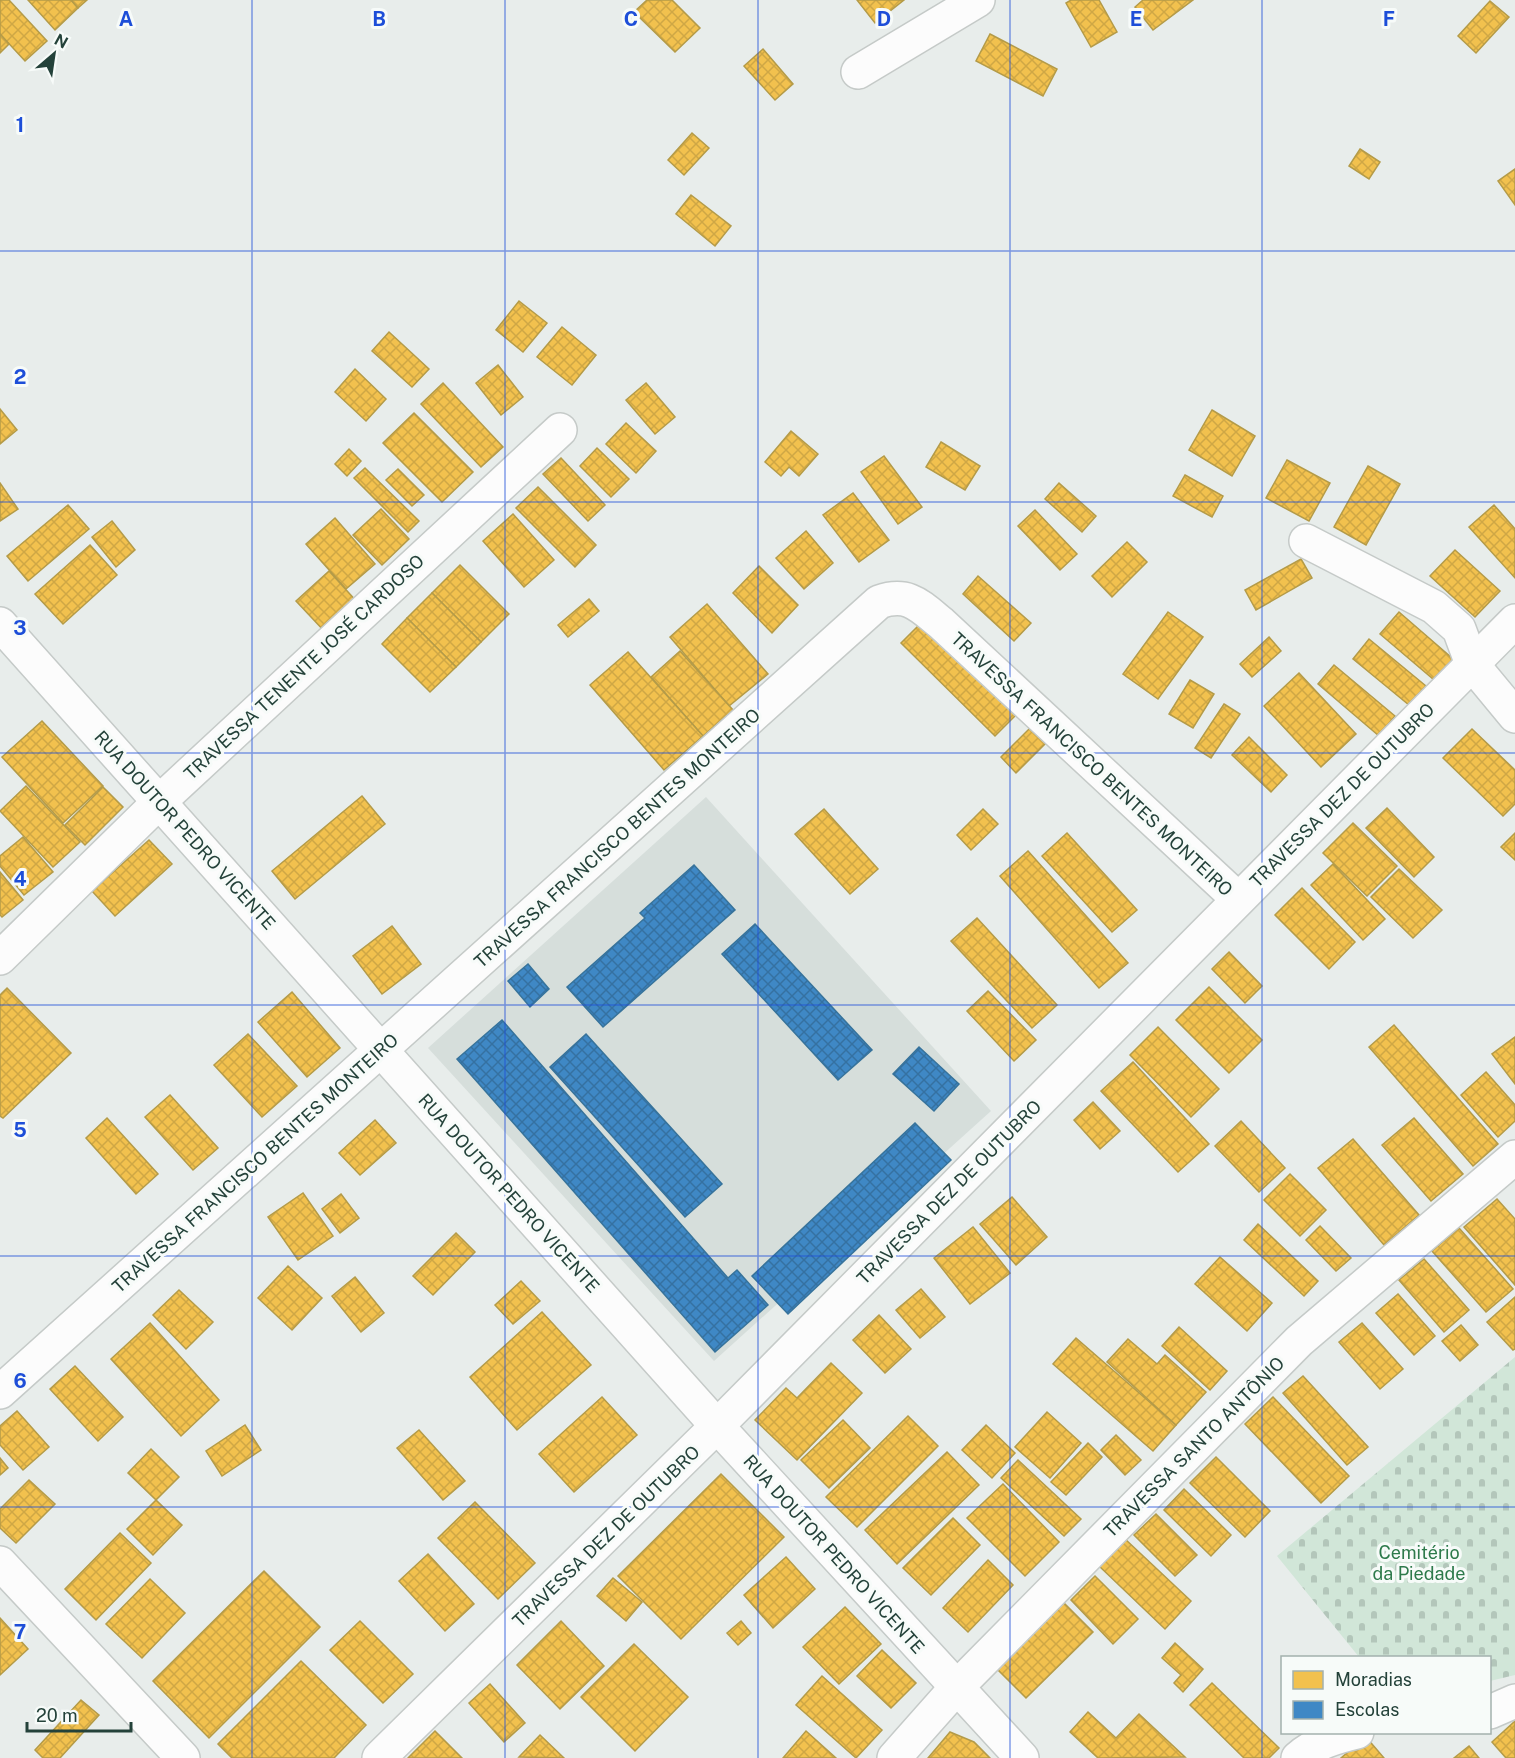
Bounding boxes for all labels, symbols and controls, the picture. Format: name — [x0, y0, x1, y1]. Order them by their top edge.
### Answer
text: A — [119, 7, 133, 31]
text: B — [372, 7, 386, 31]
text: C — [624, 7, 638, 31]
text: D — [877, 7, 891, 31]
text: E — [1130, 7, 1142, 31]
text: F — [1383, 7, 1395, 31]
north arrow — [24, 24, 84, 84]
text: N — [51, 30, 71, 53]
text: 1 — [16, 113, 24, 137]
text: 2 — [14, 365, 26, 389]
street label: TRAVESSA TENENTE JOSÉ CARDOSO — [179, 549, 428, 784]
text: 3 — [13, 616, 27, 640]
street label: TRAVESSA FRANCISCO BENTES MONTEIRO — [947, 628, 1237, 900]
street label: TRAVESSA DEZ DE OUTUBRO — [1246, 699, 1438, 891]
street label: TRAVESSA FRANCISCO BENTES MONTEIRO — [470, 704, 764, 972]
street label: RUA DOUTOR PEDRO VICENTE — [90, 726, 280, 934]
text: 4 — [13, 867, 27, 891]
street label: TRAVESSA FRANCISCO BENTES MONTEIRO — [108, 1029, 402, 1297]
street label: RUA DOUTOR PEDRO VICENTE — [414, 1089, 604, 1297]
street label: TRAVESSA DEZ DE OUTUBRO — [853, 1096, 1045, 1288]
text: 5 — [13, 1118, 27, 1142]
street label: TRAVESSA SANTO ANTÔNIO — [1099, 1352, 1289, 1542]
text: 6 — [13, 1369, 27, 1393]
street label: TRAVESSA DEZ DE OUTUBRO — [508, 1441, 704, 1631]
street label: RUA DOUTOR PEDRO VICENTE — [739, 1450, 929, 1658]
park label: Cemitério da Piedade — [1373, 1542, 1465, 1584]
text: 7 — [14, 1620, 26, 1644]
legend — [1281, 1656, 1491, 1734]
text: Moradias — [1335, 1669, 1412, 1690]
scale bar — [27, 1695, 130, 1733]
text: Escolas — [1335, 1699, 1399, 1720]
text: 20 m — [36, 1705, 78, 1726]

